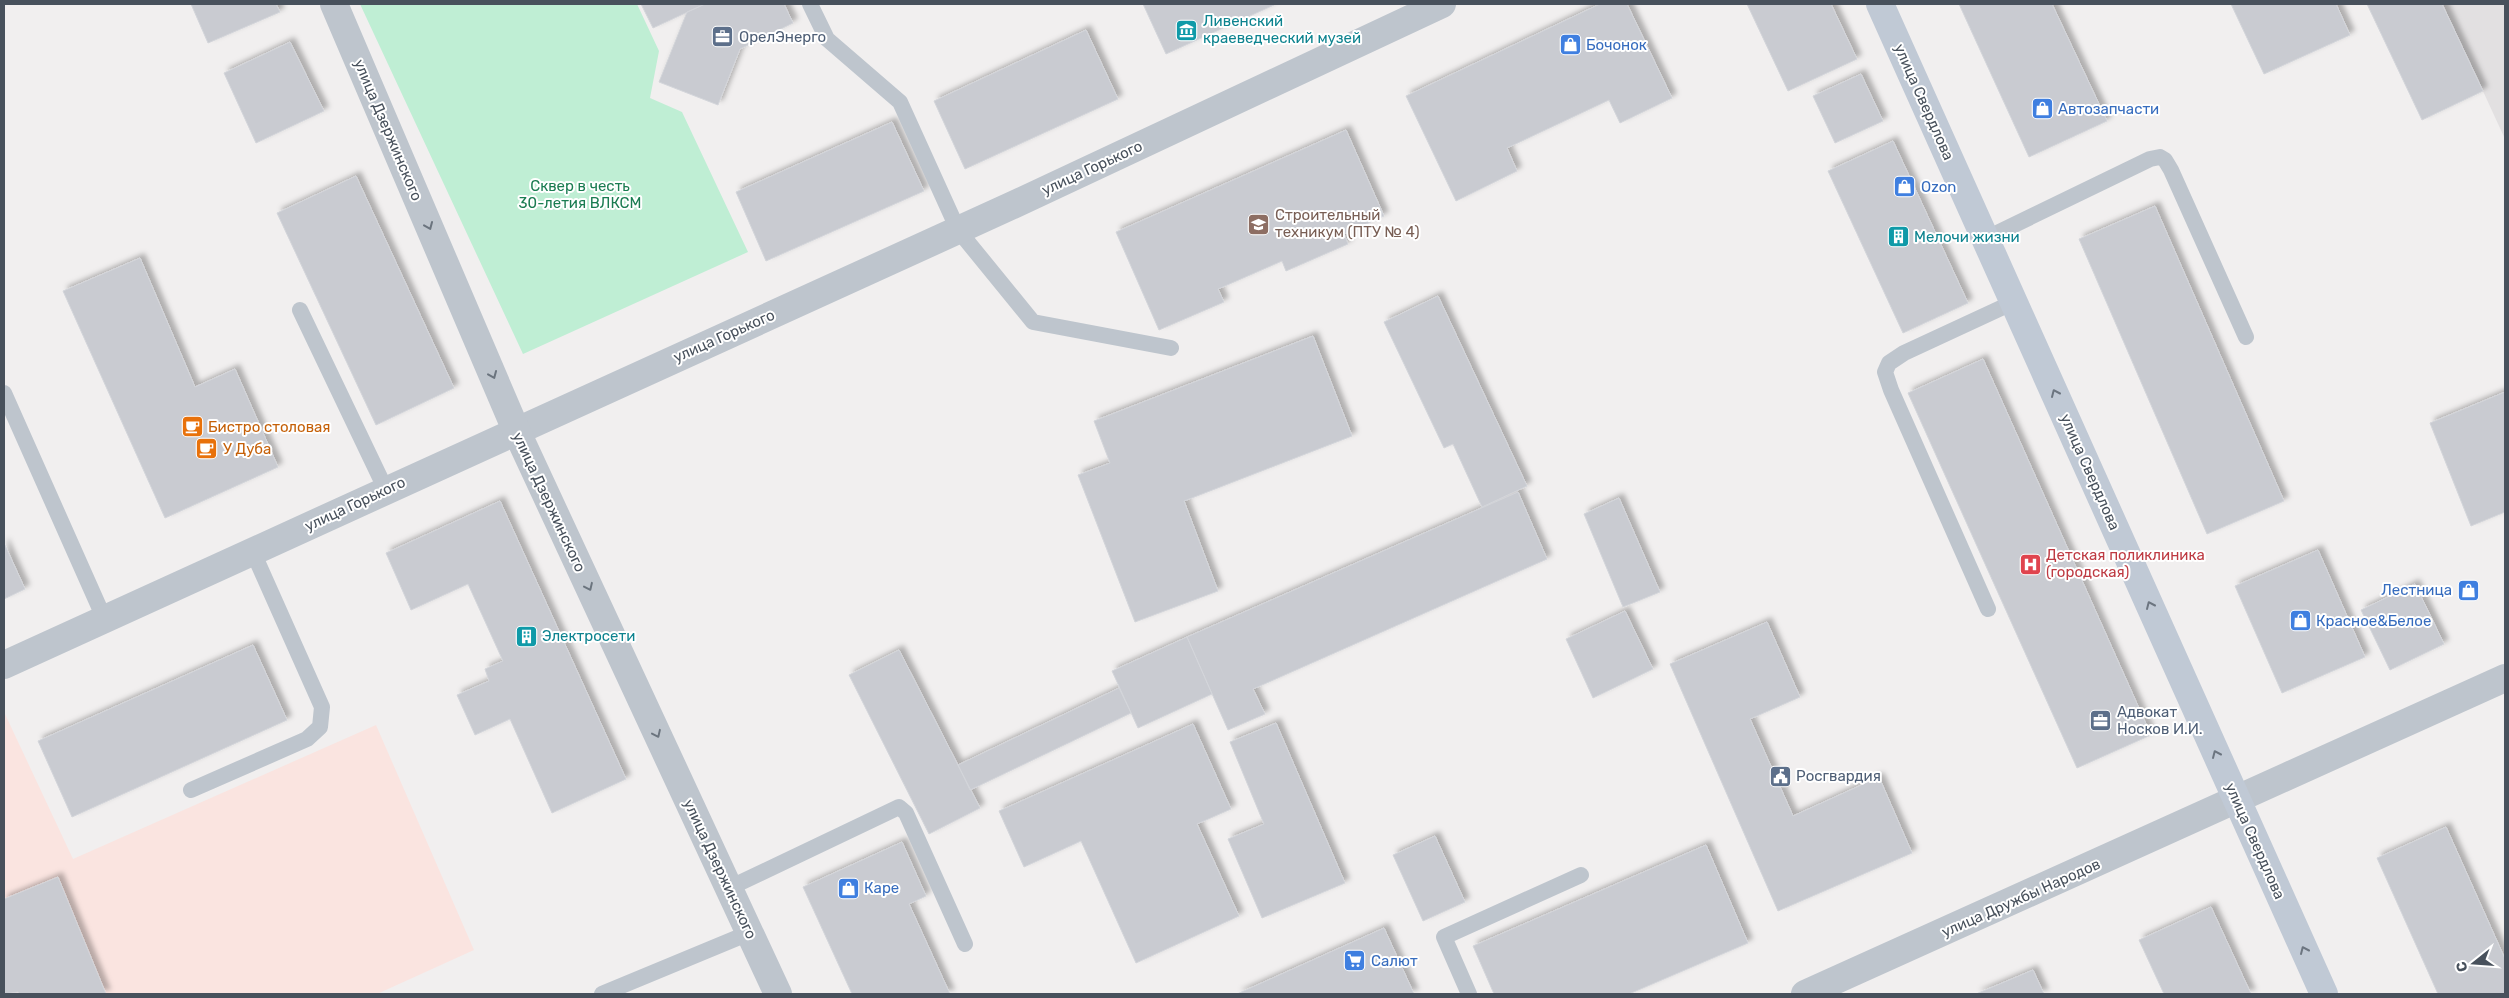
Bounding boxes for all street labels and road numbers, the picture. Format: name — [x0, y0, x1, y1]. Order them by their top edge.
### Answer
street label: улица Свердлова — [1890, 41, 1958, 163]
street label: улица Дзержинского — [350, 56, 426, 204]
street label: улица Горького — [1039, 137, 1145, 199]
street label: улица Горького — [671, 306, 777, 366]
street label: улица Свердлова — [2056, 411, 2124, 533]
street label: улица Дзержинского — [509, 429, 589, 575]
street label: улица Горького — [302, 473, 408, 535]
street label: улица Свердлова — [2221, 780, 2289, 902]
street label: улица Дзержинского — [680, 796, 760, 942]
street label: улица Дружбы Народов — [1939, 855, 2103, 941]

